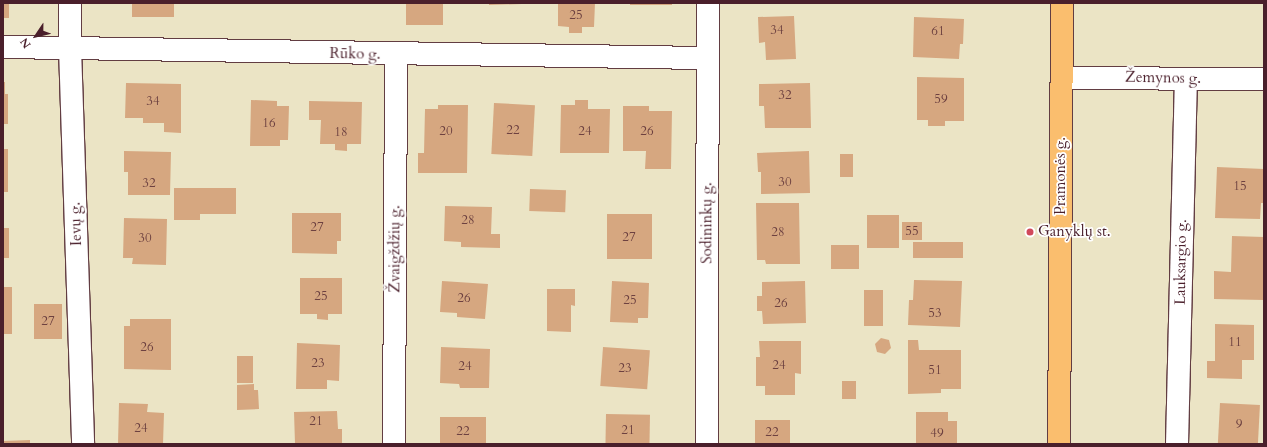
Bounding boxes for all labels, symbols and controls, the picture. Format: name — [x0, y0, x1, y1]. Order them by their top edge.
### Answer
house number: 25 — [569, 7, 583, 23]
north arrow — [16, 16, 56, 56]
house number: 34 — [770, 22, 784, 38]
house number: 61 — [931, 23, 945, 39]
text: N — [17, 35, 35, 51]
street label: Rūko g. — [329, 45, 381, 63]
street label: Žemynos g. — [1125, 68, 1201, 88]
house number: 32 — [778, 87, 792, 103]
house number: 59 — [934, 91, 948, 107]
house number: 34 — [146, 93, 160, 109]
house number: 16 — [262, 115, 276, 131]
house number: 22 — [506, 122, 520, 138]
house number: 20 — [439, 123, 453, 139]
house number: 24 — [578, 123, 592, 139]
house number: 26 — [640, 123, 654, 139]
house number: 18 — [334, 124, 348, 140]
street label: Pramonės g. — [1052, 137, 1070, 215]
house number: 30 — [778, 174, 792, 190]
house number: 32 — [142, 175, 156, 191]
house number: 15 — [1233, 178, 1247, 194]
street label: Sodininkų g. — [698, 182, 716, 264]
street label: Ievų g. — [66, 202, 86, 246]
street label: Žvaigždžių g. — [386, 205, 404, 293]
house number: 28 — [461, 212, 475, 228]
house number: 27 — [310, 219, 324, 235]
street label: Lauksargio g. — [1171, 219, 1191, 305]
house number: 55 — [905, 223, 919, 239]
place label: Ganyklų st. — [1038, 223, 1110, 241]
house number: 28 — [771, 224, 785, 240]
marker: Ganyklų st. — [1025, 227, 1035, 237]
house number: 27 — [622, 229, 636, 245]
house number: 30 — [138, 230, 152, 246]
house number: 25 — [314, 288, 328, 304]
house number: 26 — [457, 290, 471, 306]
house number: 25 — [623, 292, 637, 308]
house number: 26 — [774, 295, 788, 311]
house number: 53 — [928, 305, 942, 321]
house number: 27 — [41, 313, 55, 329]
house number: 11 — [1228, 334, 1242, 350]
house number: 26 — [140, 339, 154, 355]
house number: 23 — [311, 355, 325, 371]
house number: 24 — [772, 357, 786, 373]
house number: 24 — [458, 358, 472, 374]
house number: 23 — [618, 360, 632, 376]
house number: 51 — [928, 362, 942, 378]
house number: 21 — [309, 413, 323, 429]
house number: 9 — [1236, 416, 1242, 432]
house number: 24 — [134, 420, 148, 436]
house number: 21 — [621, 422, 635, 438]
house number: 22 — [456, 423, 470, 439]
house number: 22 — [765, 424, 779, 440]
house number: 49 — [930, 425, 944, 441]

